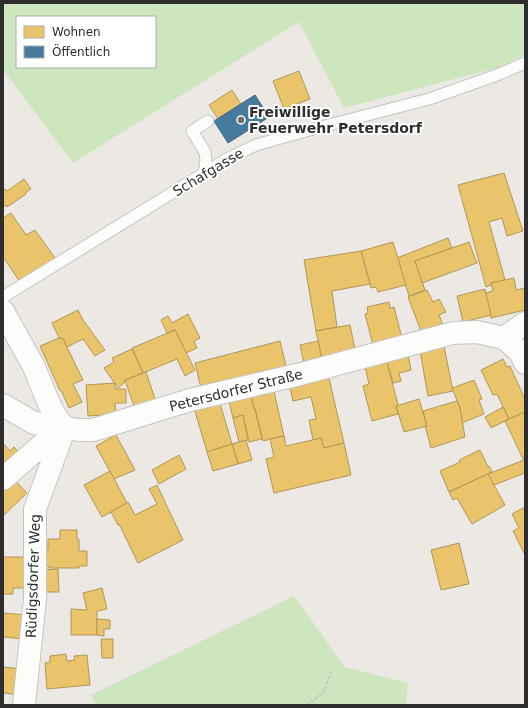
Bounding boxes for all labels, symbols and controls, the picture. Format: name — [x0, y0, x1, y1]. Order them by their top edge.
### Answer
legend — [16, 16, 156, 68]
text: Wohnen — [52, 25, 101, 39]
text: Öffentlich — [52, 43, 110, 59]
place label: Freiwillige Feuerwehr Petersdorf — [249, 104, 423, 136]
marker: Freiwillige Feuerwehr Petersdorf — [236, 115, 246, 125]
street label: Schafgasse — [170, 145, 246, 199]
street label: Petersdorfer Straße — [168, 366, 304, 414]
street label: Rüdigsdorfer Weg — [23, 514, 43, 638]

